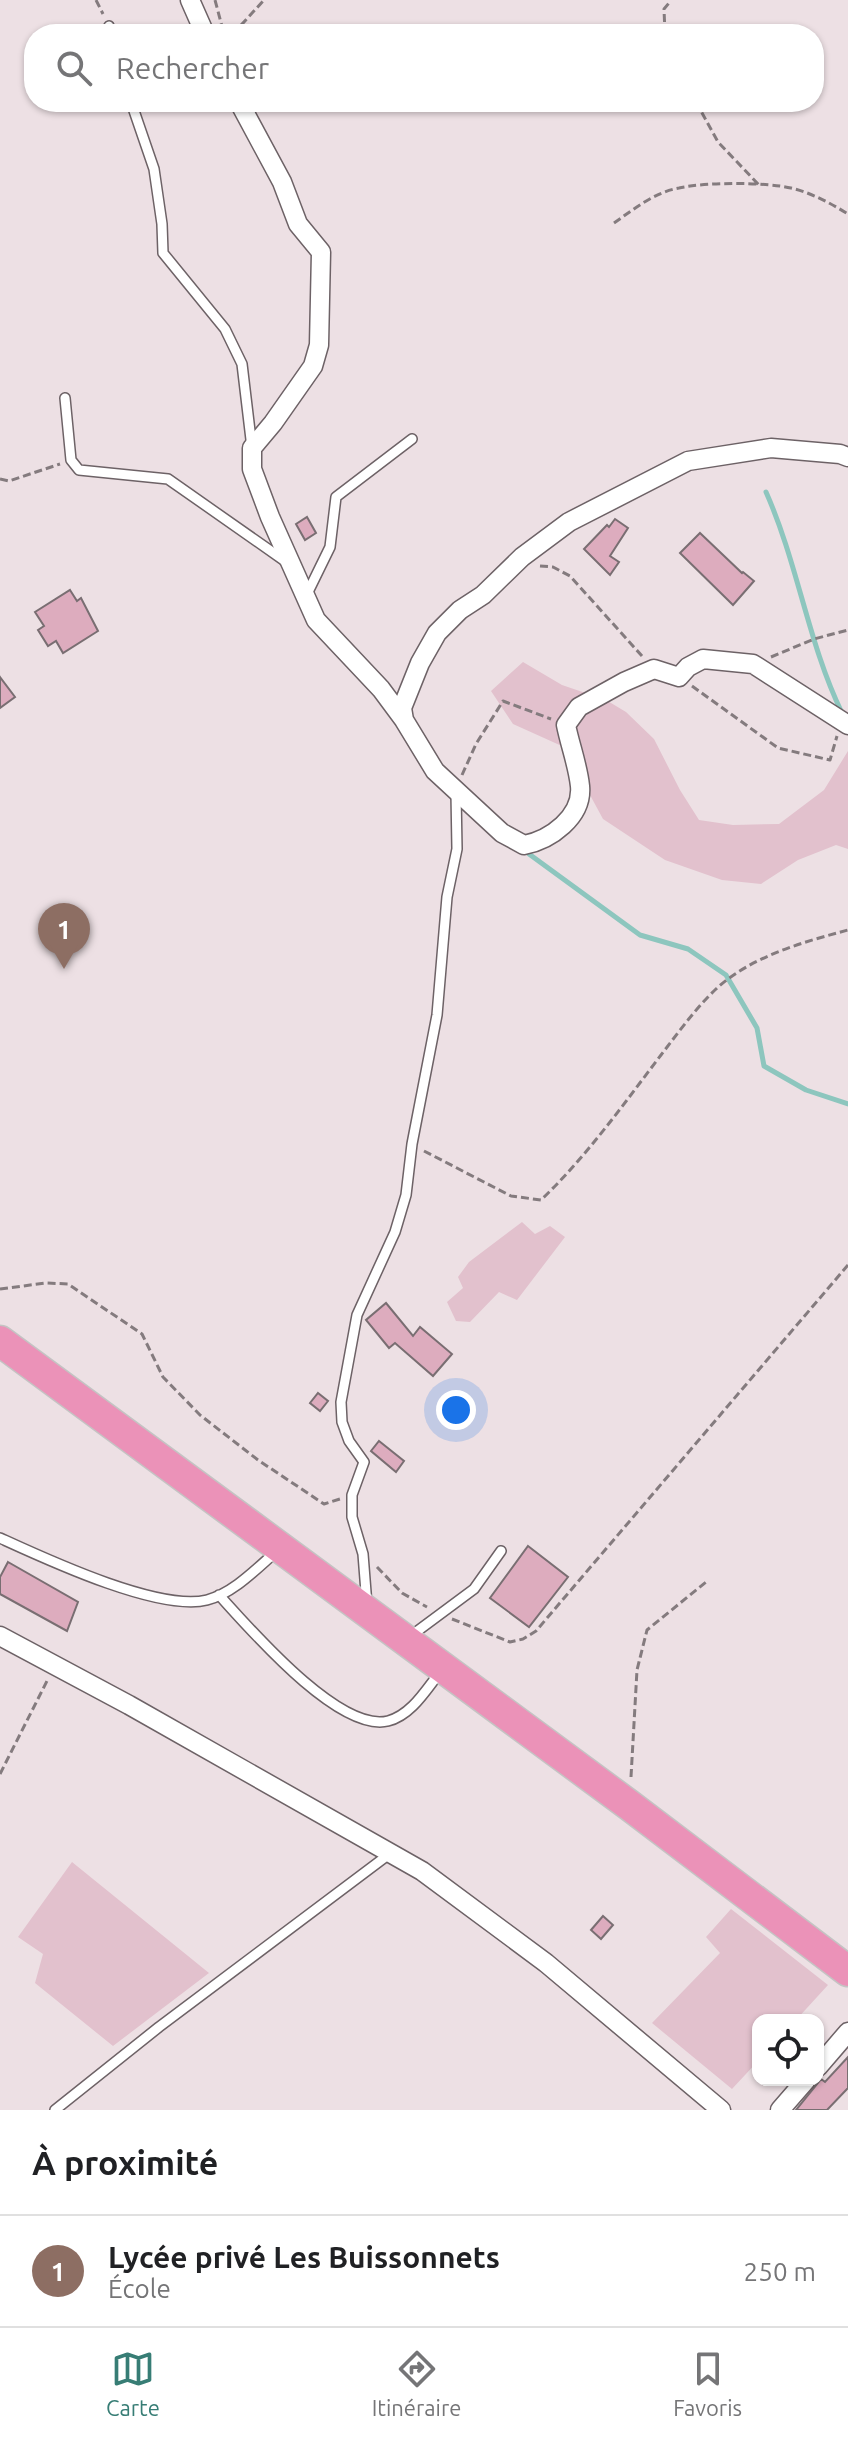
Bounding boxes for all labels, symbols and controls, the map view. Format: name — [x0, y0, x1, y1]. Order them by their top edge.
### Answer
search box — [24, 24, 824, 112]
icon: search — [52, 46, 96, 90]
text: Rechercher — [116, 51, 269, 85]
pin: 1 — [38, 903, 90, 969]
your location — [436, 1390, 476, 1430]
map controls — [752, 2014, 824, 2086]
button: locate — [752, 2014, 824, 2086]
text: À proximité — [32, 2143, 218, 2181]
text: Lycée privé Les Buissonnets — [108, 2240, 500, 2274]
text: 1 — [51, 2257, 65, 2286]
text: 250 m — [744, 2257, 816, 2286]
text: École — [108, 2274, 171, 2303]
tab: Carte — [106, 2347, 160, 2420]
tab: Itinéraire — [372, 2347, 461, 2420]
tab: Favoris — [673, 2347, 742, 2420]

